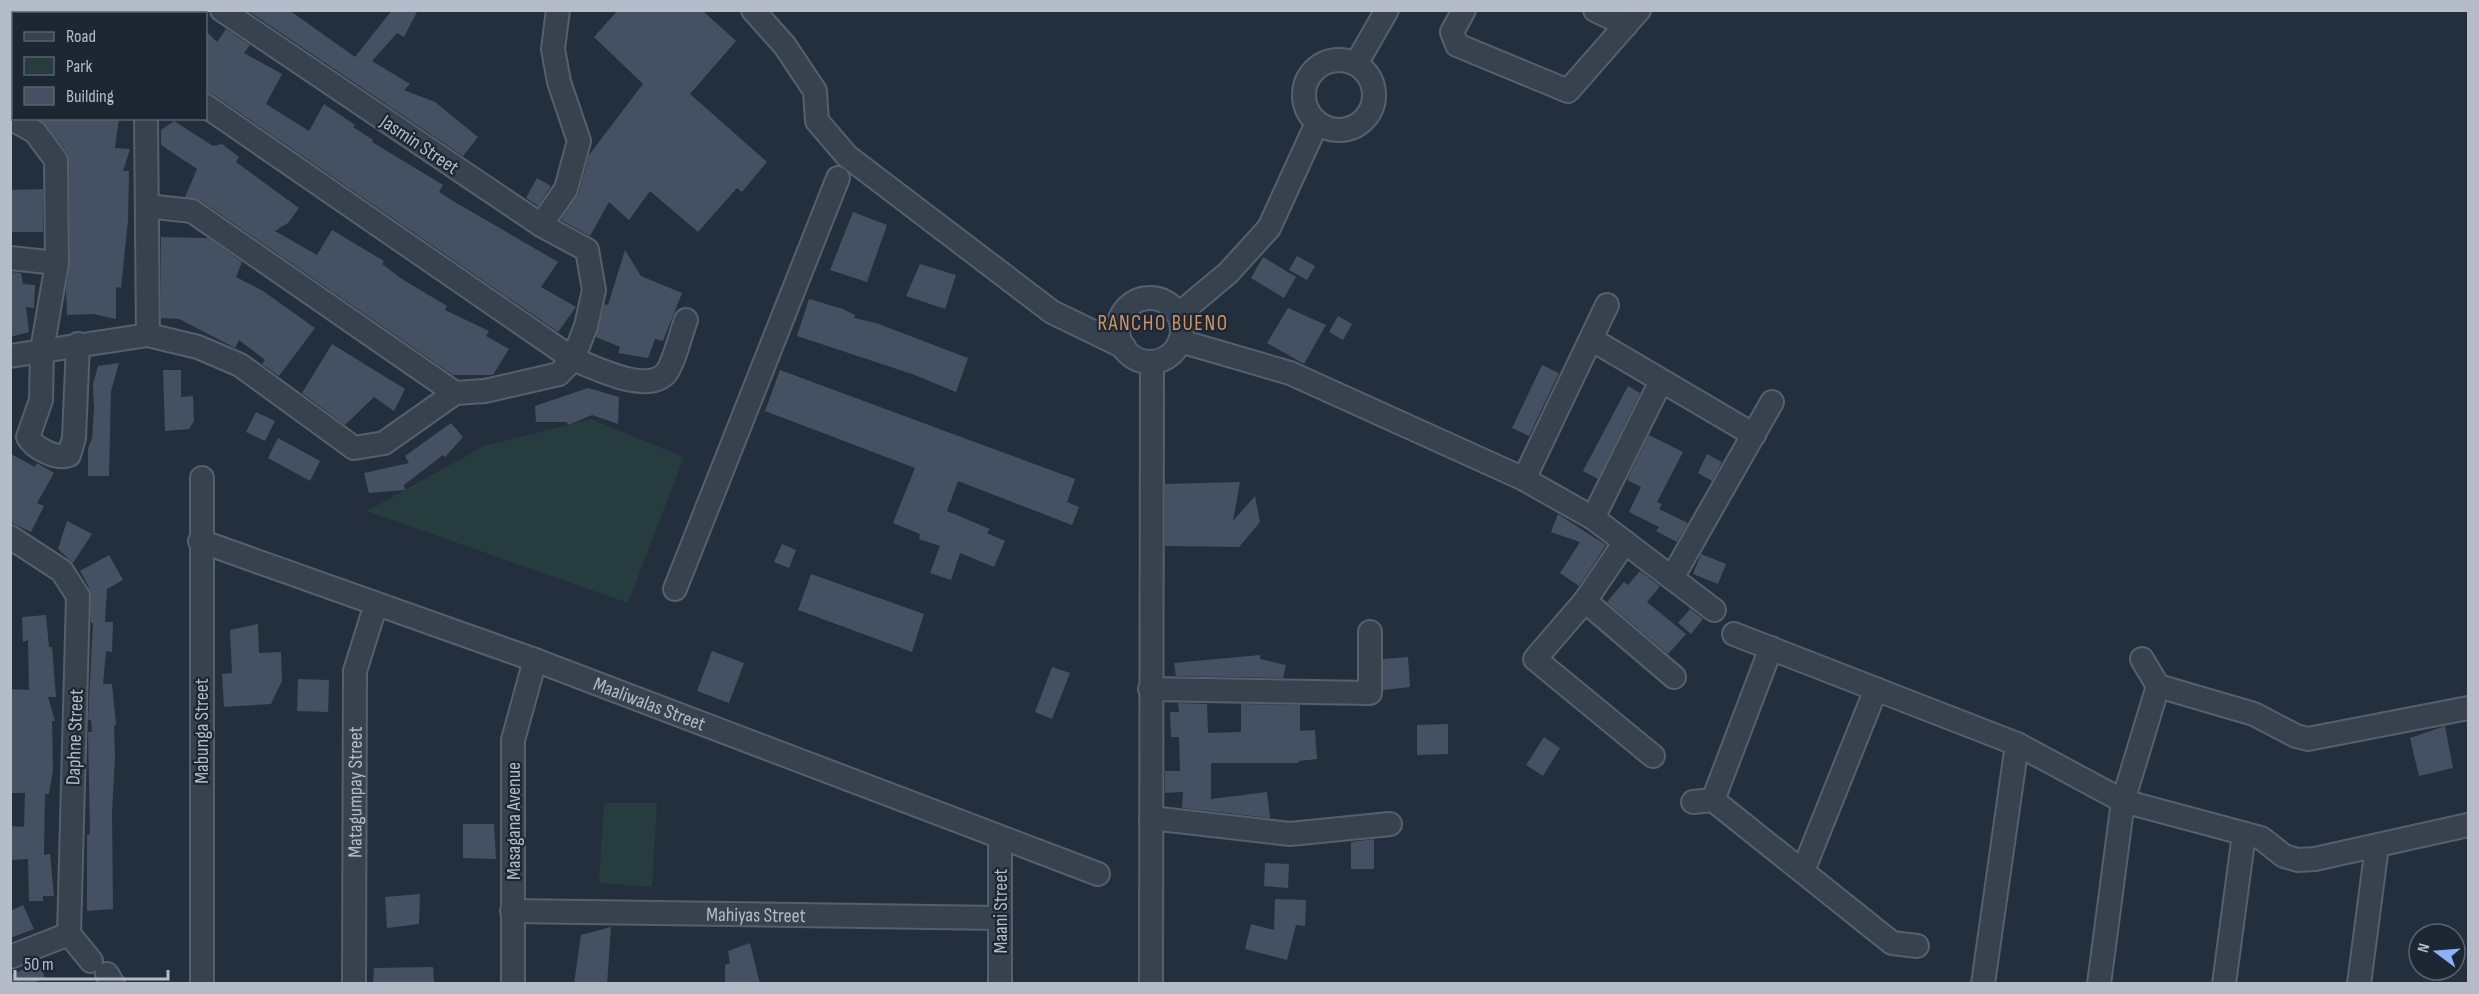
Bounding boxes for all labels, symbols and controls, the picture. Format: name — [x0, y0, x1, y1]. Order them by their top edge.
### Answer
legend — [12, 12, 207, 120]
text: Road — [66, 26, 96, 47]
text: Park — [66, 56, 92, 77]
text: Building — [66, 86, 114, 107]
street label: Jasmin Street — [375, 109, 463, 180]
district label: RANCHO BUENO — [1097, 311, 1229, 336]
street label: Maaliwalas Street — [590, 672, 709, 737]
street label: Mabunga Street — [190, 678, 214, 784]
street label: Daphne Street — [61, 689, 89, 786]
street label: Matagumpay Street — [343, 726, 368, 858]
street label: Masagana Avenue — [502, 762, 526, 880]
street label: Maani Street — [989, 869, 1013, 953]
street label: Mahiyas Street — [706, 903, 806, 928]
north arrow — [2407, 922, 2467, 982]
text: N — [2414, 942, 2434, 955]
scale bar — [15, 943, 168, 981]
text: 50 m — [24, 954, 54, 975]

